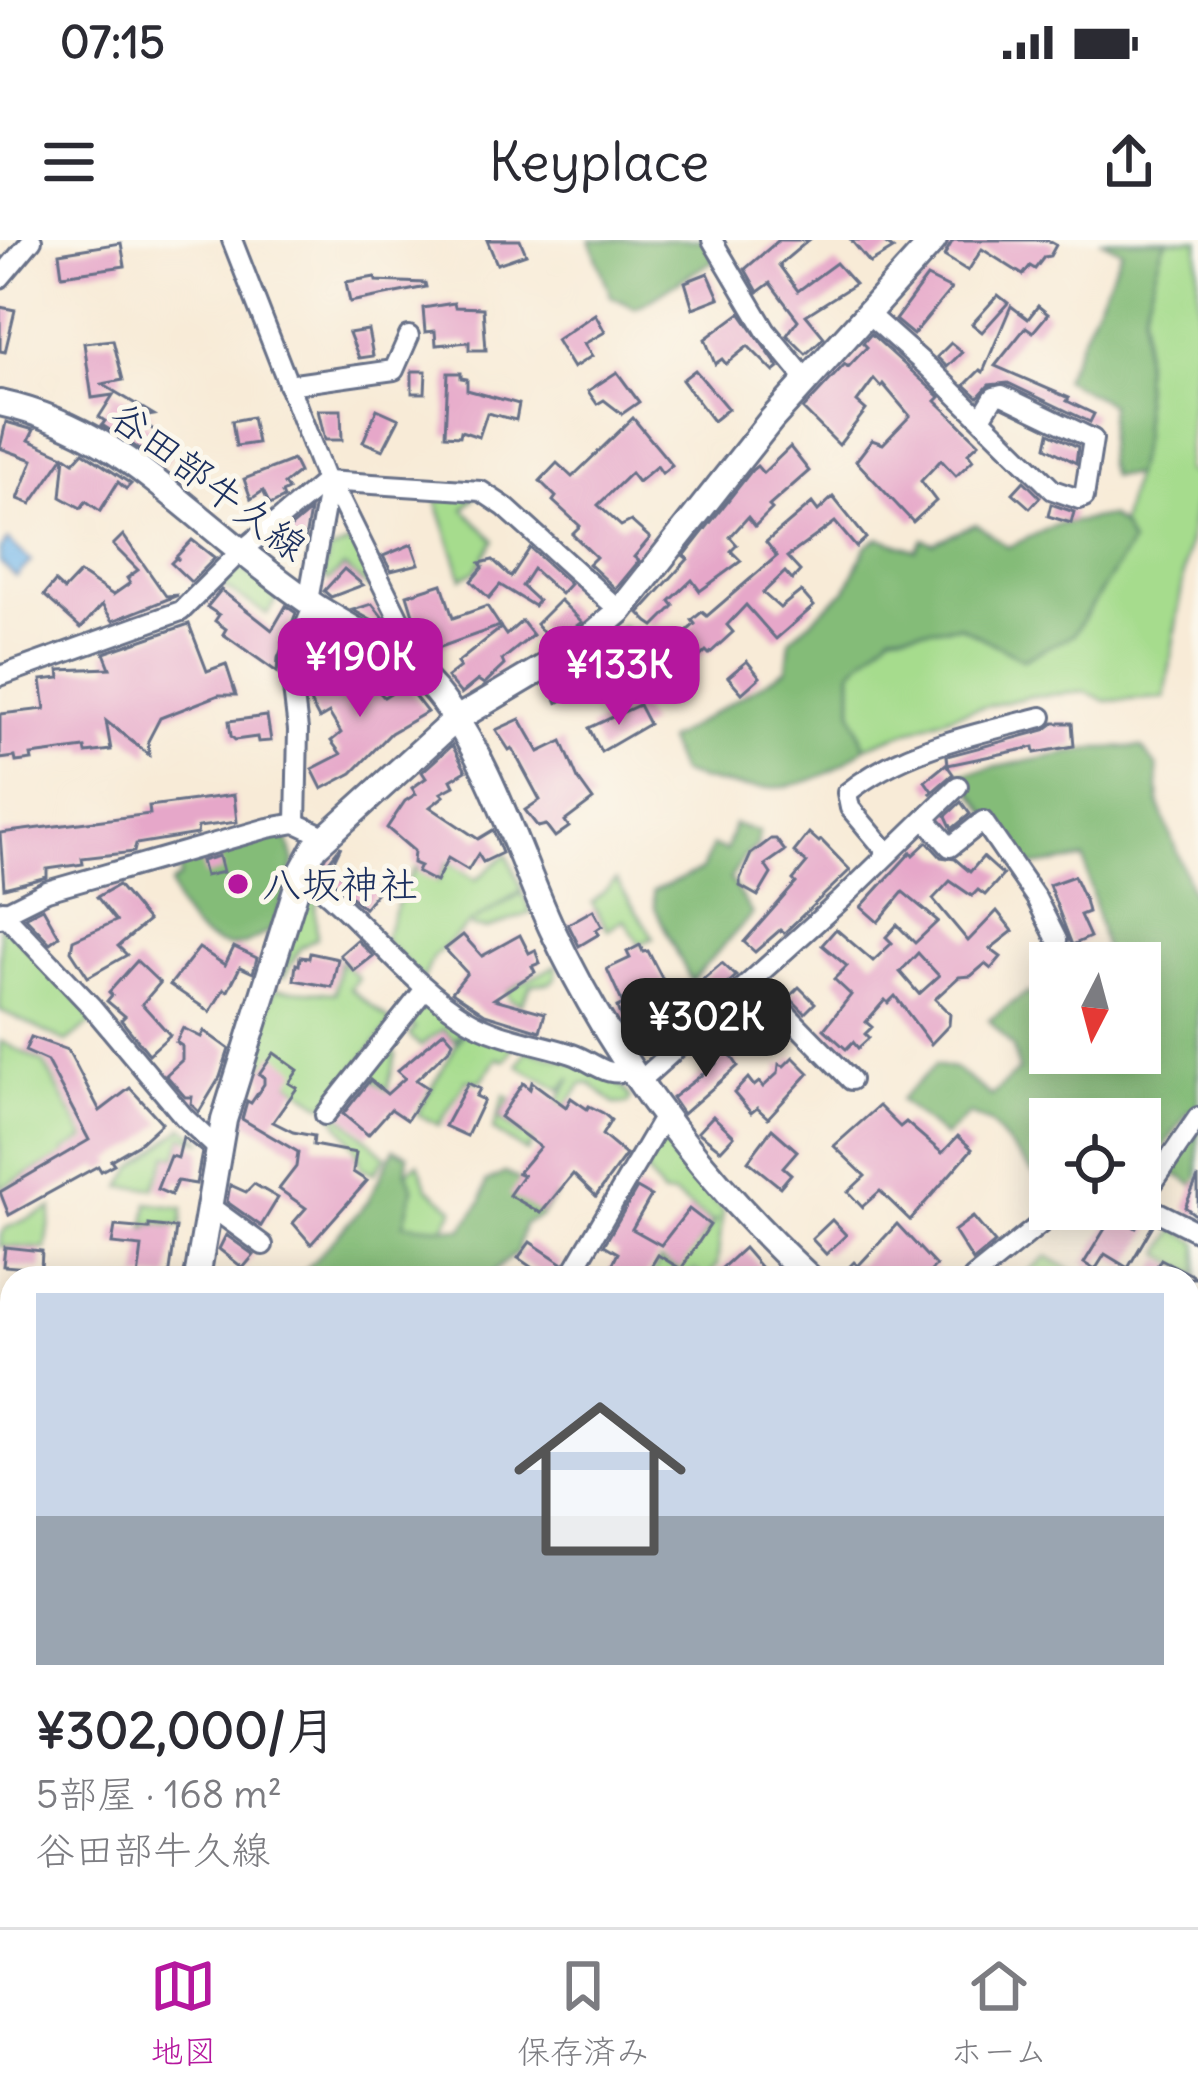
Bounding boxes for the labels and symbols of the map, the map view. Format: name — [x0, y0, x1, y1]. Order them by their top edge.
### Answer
street label: 谷田部牛久線 — [101, 391, 317, 571]
pin: ¥190K — [276, 618, 444, 720]
pin: ¥133K — [535, 626, 703, 728]
place label: 八坂神社 — [262, 860, 418, 909]
marker: 八坂神社 — [225, 871, 251, 897]
north arrow — [1029, 942, 1161, 1074]
pin: ¥302K — [622, 978, 790, 1080]

